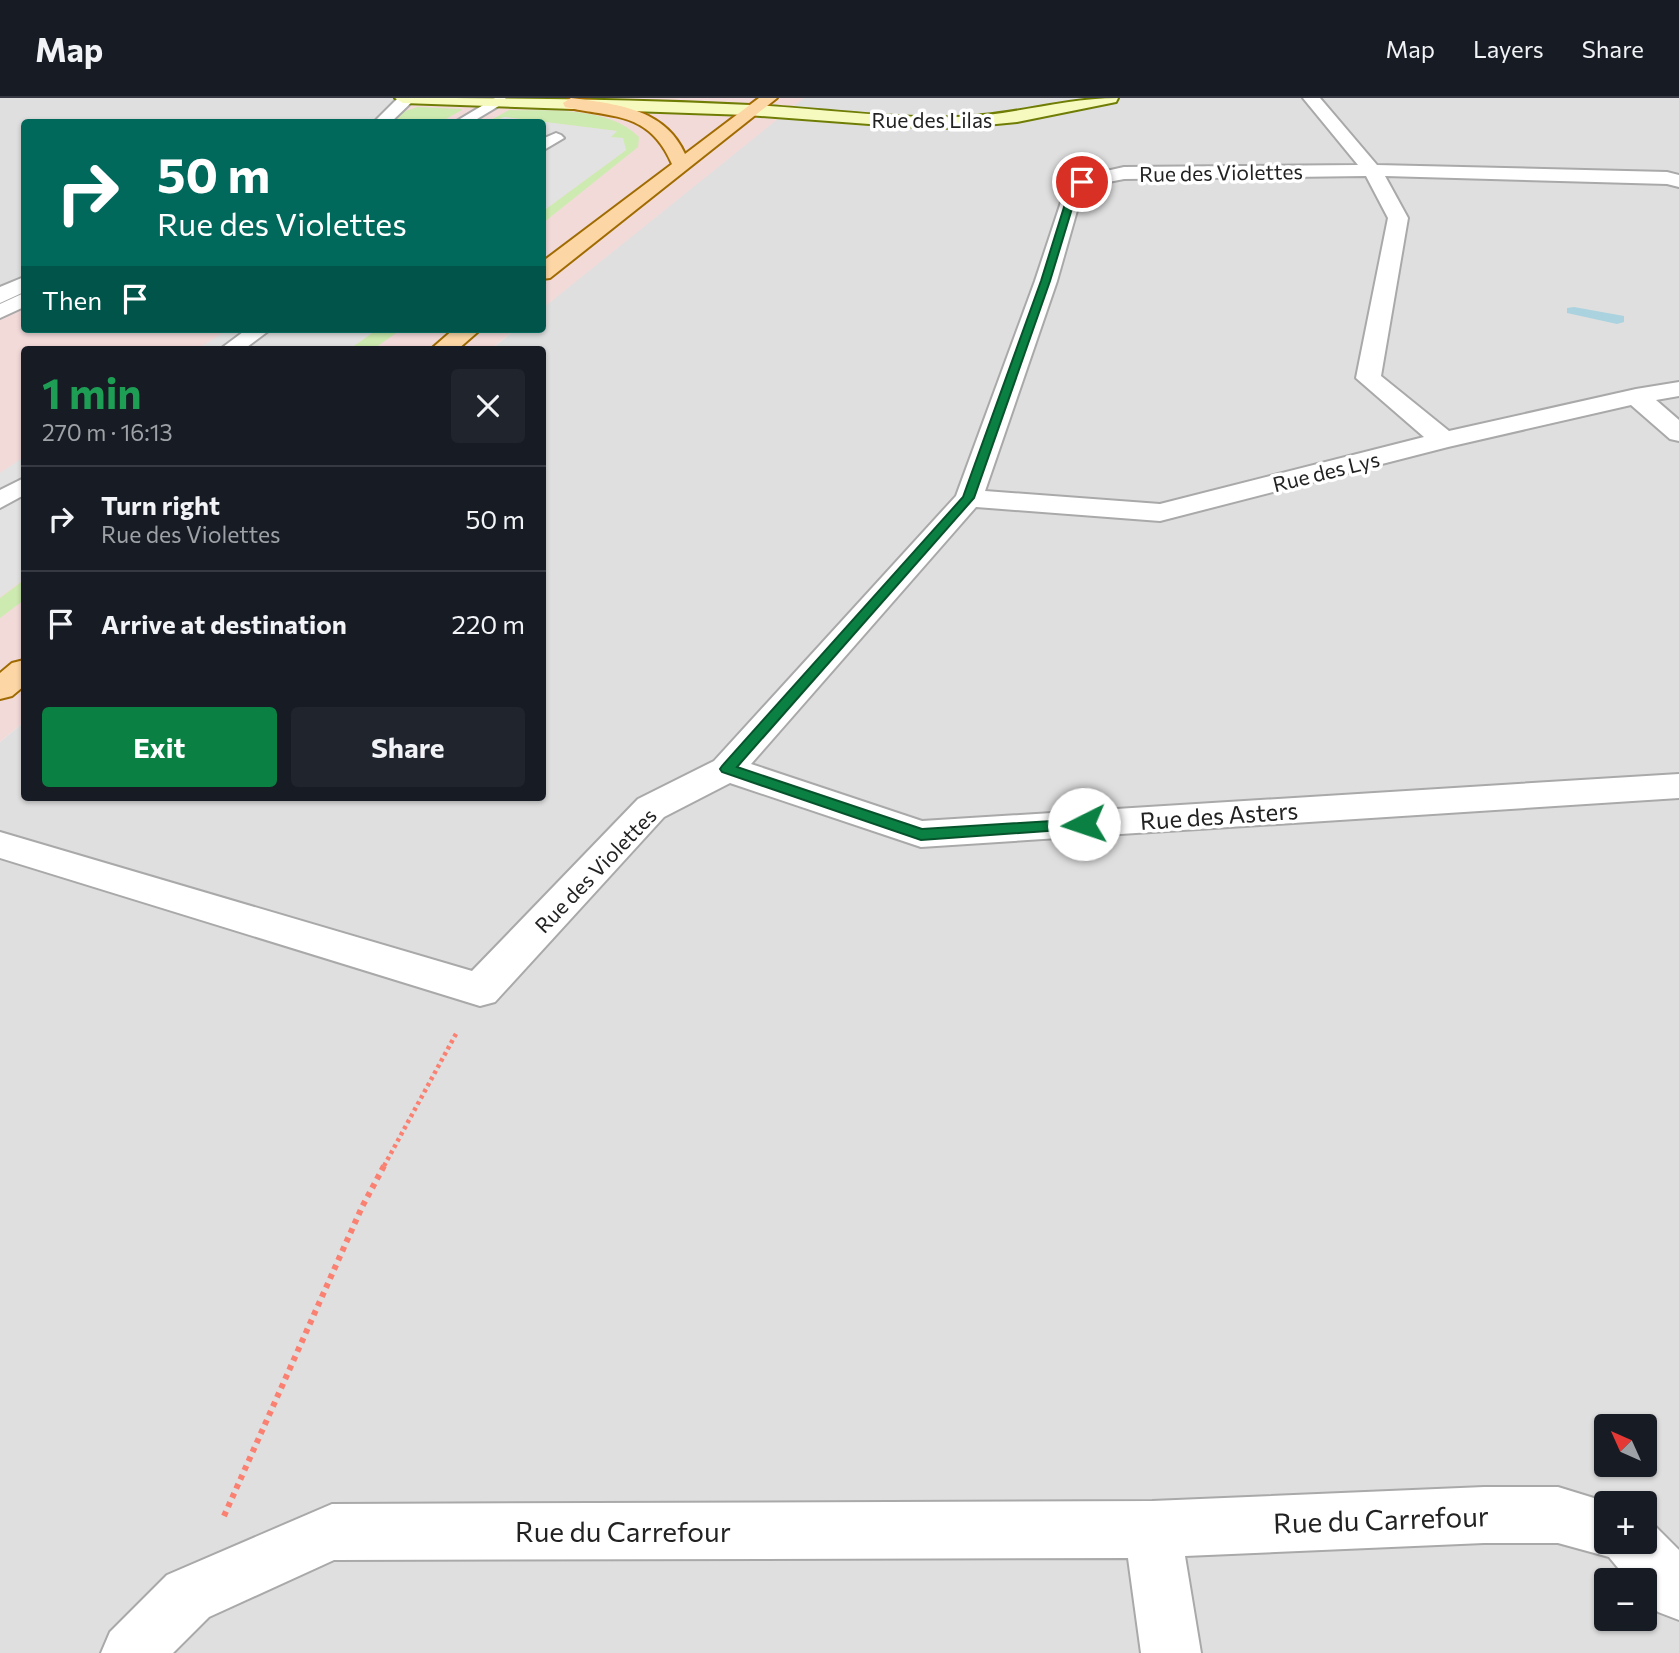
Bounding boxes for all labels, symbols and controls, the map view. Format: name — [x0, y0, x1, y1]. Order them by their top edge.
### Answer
text: Map — [35, 28, 103, 69]
text: Map — [1386, 34, 1435, 63]
text: Layers — [1473, 34, 1544, 63]
text: Share — [1582, 34, 1644, 63]
street label: Rue des Lilas — [872, 107, 992, 132]
text: 50 m — [157, 143, 270, 203]
icon: right — [42, 147, 133, 238]
pin — [1052, 152, 1112, 212]
street label: Rue des Violettes — [1139, 158, 1303, 186]
icon: arrive — [1063, 163, 1101, 201]
text: Rue des Violettes — [157, 203, 407, 243]
icon: arrive — [116, 280, 154, 318]
text: Then — [42, 284, 102, 315]
text: 1 min — [42, 366, 142, 418]
button: close — [451, 369, 525, 443]
text: 270 m · 16:13 — [42, 418, 173, 446]
street label: Rue des Lys — [1270, 446, 1382, 496]
text: Turn right — [101, 489, 220, 520]
icon: right — [42, 500, 80, 538]
text: 50 m — [465, 503, 525, 534]
text: Rue des Violettes — [101, 520, 281, 548]
icon: arrive — [42, 605, 80, 643]
text: Arrive at destination — [101, 608, 347, 639]
text: 220 m — [452, 608, 525, 639]
button: Exit — [42, 707, 277, 787]
button: Share — [291, 707, 525, 787]
position arrow — [1047, 787, 1121, 861]
street label: Rue des Asters — [1139, 795, 1299, 835]
street label: Rue des Violettes — [529, 802, 661, 938]
north arrow — [1594, 1414, 1657, 1477]
map controls — [1594, 1414, 1657, 1631]
button: + — [1594, 1491, 1657, 1554]
street label: Rue du Carrefour — [1273, 1498, 1489, 1540]
street label: Rue du Carrefour — [515, 1514, 731, 1548]
button: − — [1594, 1568, 1657, 1631]

